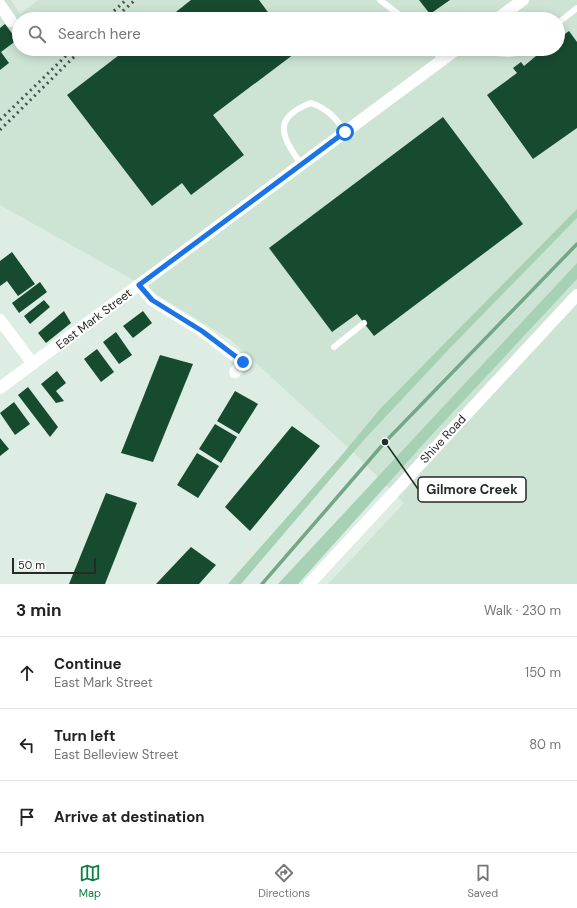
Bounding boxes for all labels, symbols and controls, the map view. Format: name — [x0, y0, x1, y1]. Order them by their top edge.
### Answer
search box — [12, 12, 565, 56]
icon: search — [26, 23, 48, 45]
text: Search here — [58, 24, 141, 44]
route start — [336, 123, 354, 141]
street label: East Mark Street — [53, 285, 135, 353]
route end — [234, 353, 252, 371]
street label: Shive Road — [416, 411, 470, 467]
callout: Gilmore Creek — [418, 477, 526, 502]
text: Gilmore Creek — [426, 481, 518, 498]
scale bar — [12, 556, 96, 575]
text: 50 m — [18, 558, 45, 572]
text: 3 min — [16, 599, 61, 621]
text: Walk · 230 m — [484, 602, 561, 619]
text: Continue — [54, 654, 122, 674]
icon: ahead — [16, 662, 38, 684]
text: 150 m — [525, 664, 561, 681]
text: East Mark Street — [54, 674, 153, 691]
text: Turn left — [54, 726, 115, 746]
icon: left — [16, 734, 38, 756]
text: 80 m — [529, 736, 561, 753]
text: East Belleview Street — [54, 746, 179, 763]
icon: arrive — [16, 806, 38, 828]
text: Arrive at destination — [54, 807, 205, 827]
tab: Map — [79, 862, 101, 900]
tab: Directions — [258, 862, 310, 900]
tab: Saved — [467, 862, 498, 900]

